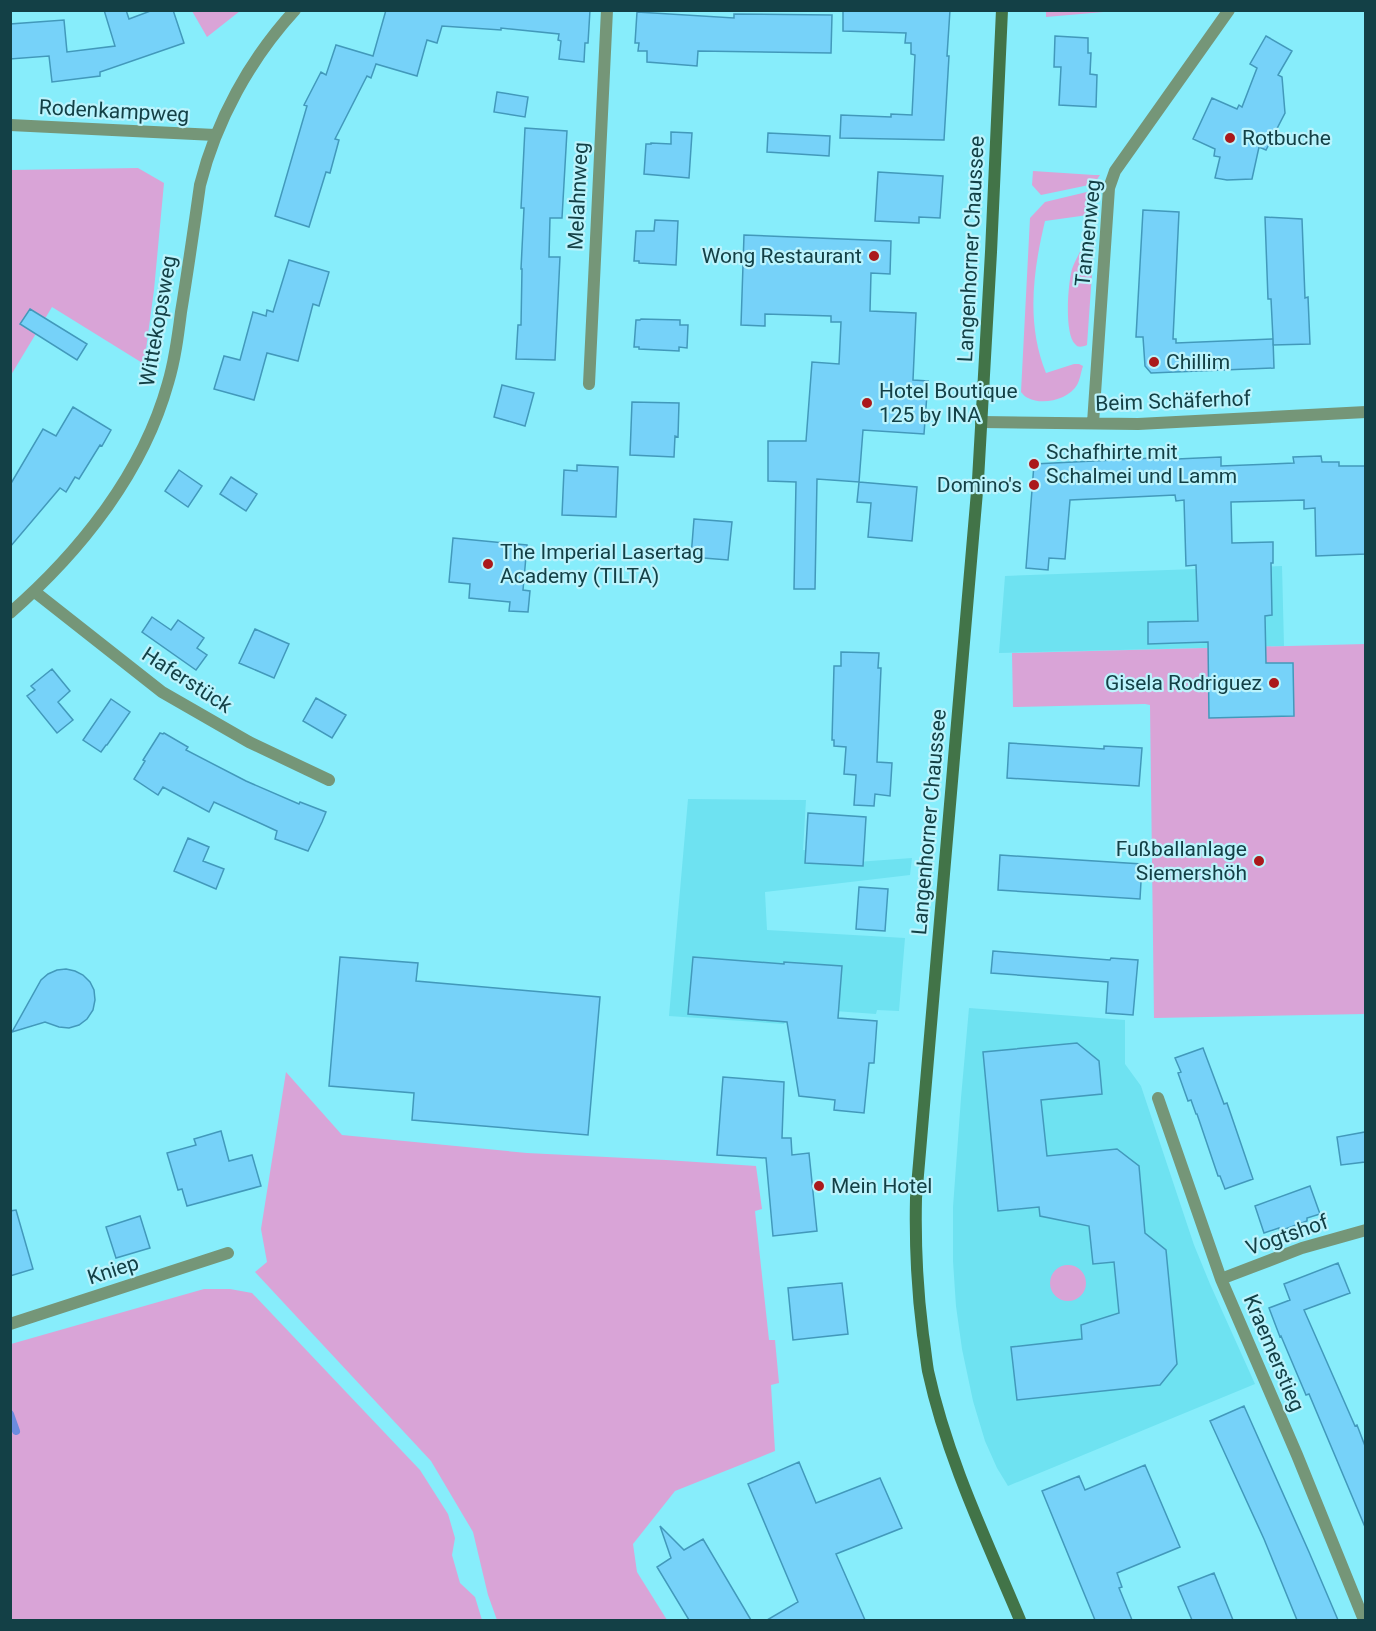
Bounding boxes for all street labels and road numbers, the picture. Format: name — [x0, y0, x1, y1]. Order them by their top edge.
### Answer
street label: Rodenkampweg — [38, 95, 190, 127]
street label: Langenhorner Chaussee — [953, 135, 989, 363]
street label: Melahnweg — [563, 142, 593, 250]
street label: Tannenweg — [1070, 178, 1106, 288]
street label: Wittekopsweg — [135, 254, 181, 388]
street label: Beim Schäferhof — [1095, 386, 1252, 416]
street label: Haferstück — [137, 642, 237, 718]
street label: Langenhorner Chaussee — [907, 708, 951, 936]
street label: Vogtshof — [1243, 1210, 1332, 1260]
street label: Kniep — [84, 1250, 142, 1290]
street label: Kraemerstieg — [1239, 1291, 1309, 1415]

